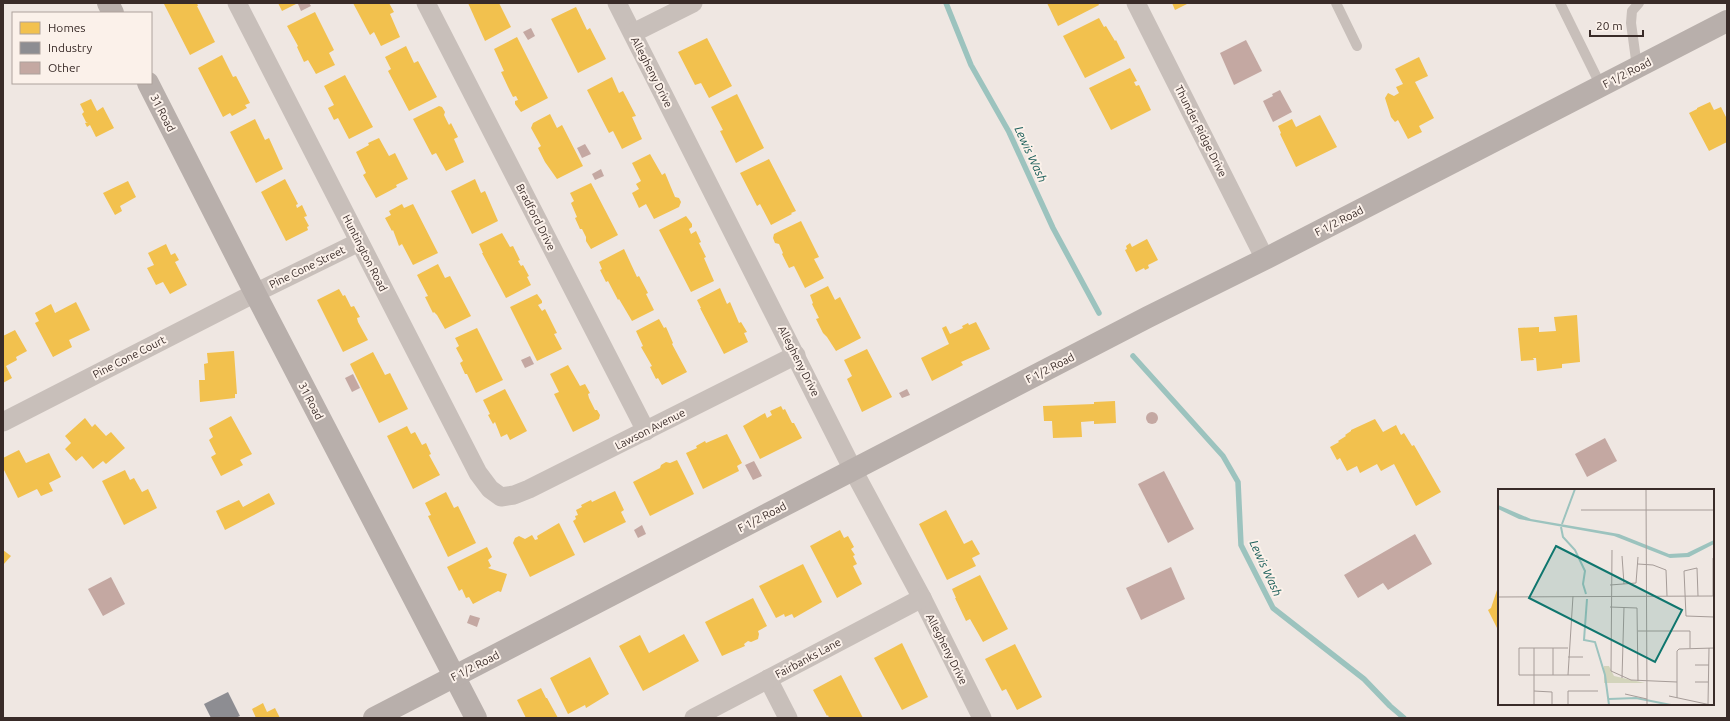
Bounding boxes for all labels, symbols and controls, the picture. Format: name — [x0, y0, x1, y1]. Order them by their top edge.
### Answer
legend — [12, 12, 152, 84]
scale bar — [1590, 12, 1643, 38]
text: 20 m — [1596, 19, 1623, 32]
text: Homes — [48, 21, 86, 34]
street label: Allegheny Drive — [629, 35, 675, 109]
text: Industry — [48, 41, 93, 54]
street label: F 1/2 Road — [1601, 56, 1653, 90]
text: Other — [48, 61, 81, 74]
street label: Thunder Ridge Drive — [1173, 83, 1229, 179]
street label: 31 Road — [149, 92, 177, 134]
water label: Lewis Wash — [1012, 124, 1050, 184]
street label: Bradford Drive — [514, 182, 558, 252]
street label: F 1/2 Road — [1313, 204, 1365, 238]
street label: Huntington Road — [340, 213, 390, 293]
street label: Pine Cone Street — [267, 243, 347, 291]
street label: Allegheny Drive — [776, 324, 822, 398]
street label: Pine Cone Court — [91, 333, 168, 381]
street label: F 1/2 Road — [1024, 351, 1076, 385]
street label: 31 Road — [297, 380, 325, 422]
street label: Lawson Avenue — [613, 406, 687, 452]
inset map — [1498, 489, 1714, 705]
street label: F 1/2 Road — [736, 500, 788, 534]
water label: Lewis Wash — [1247, 538, 1285, 598]
street label: Allegheny Drive — [924, 612, 970, 686]
street label: Fairbanks Lane — [773, 636, 843, 680]
street label: F 1/2 Road — [449, 649, 501, 683]

